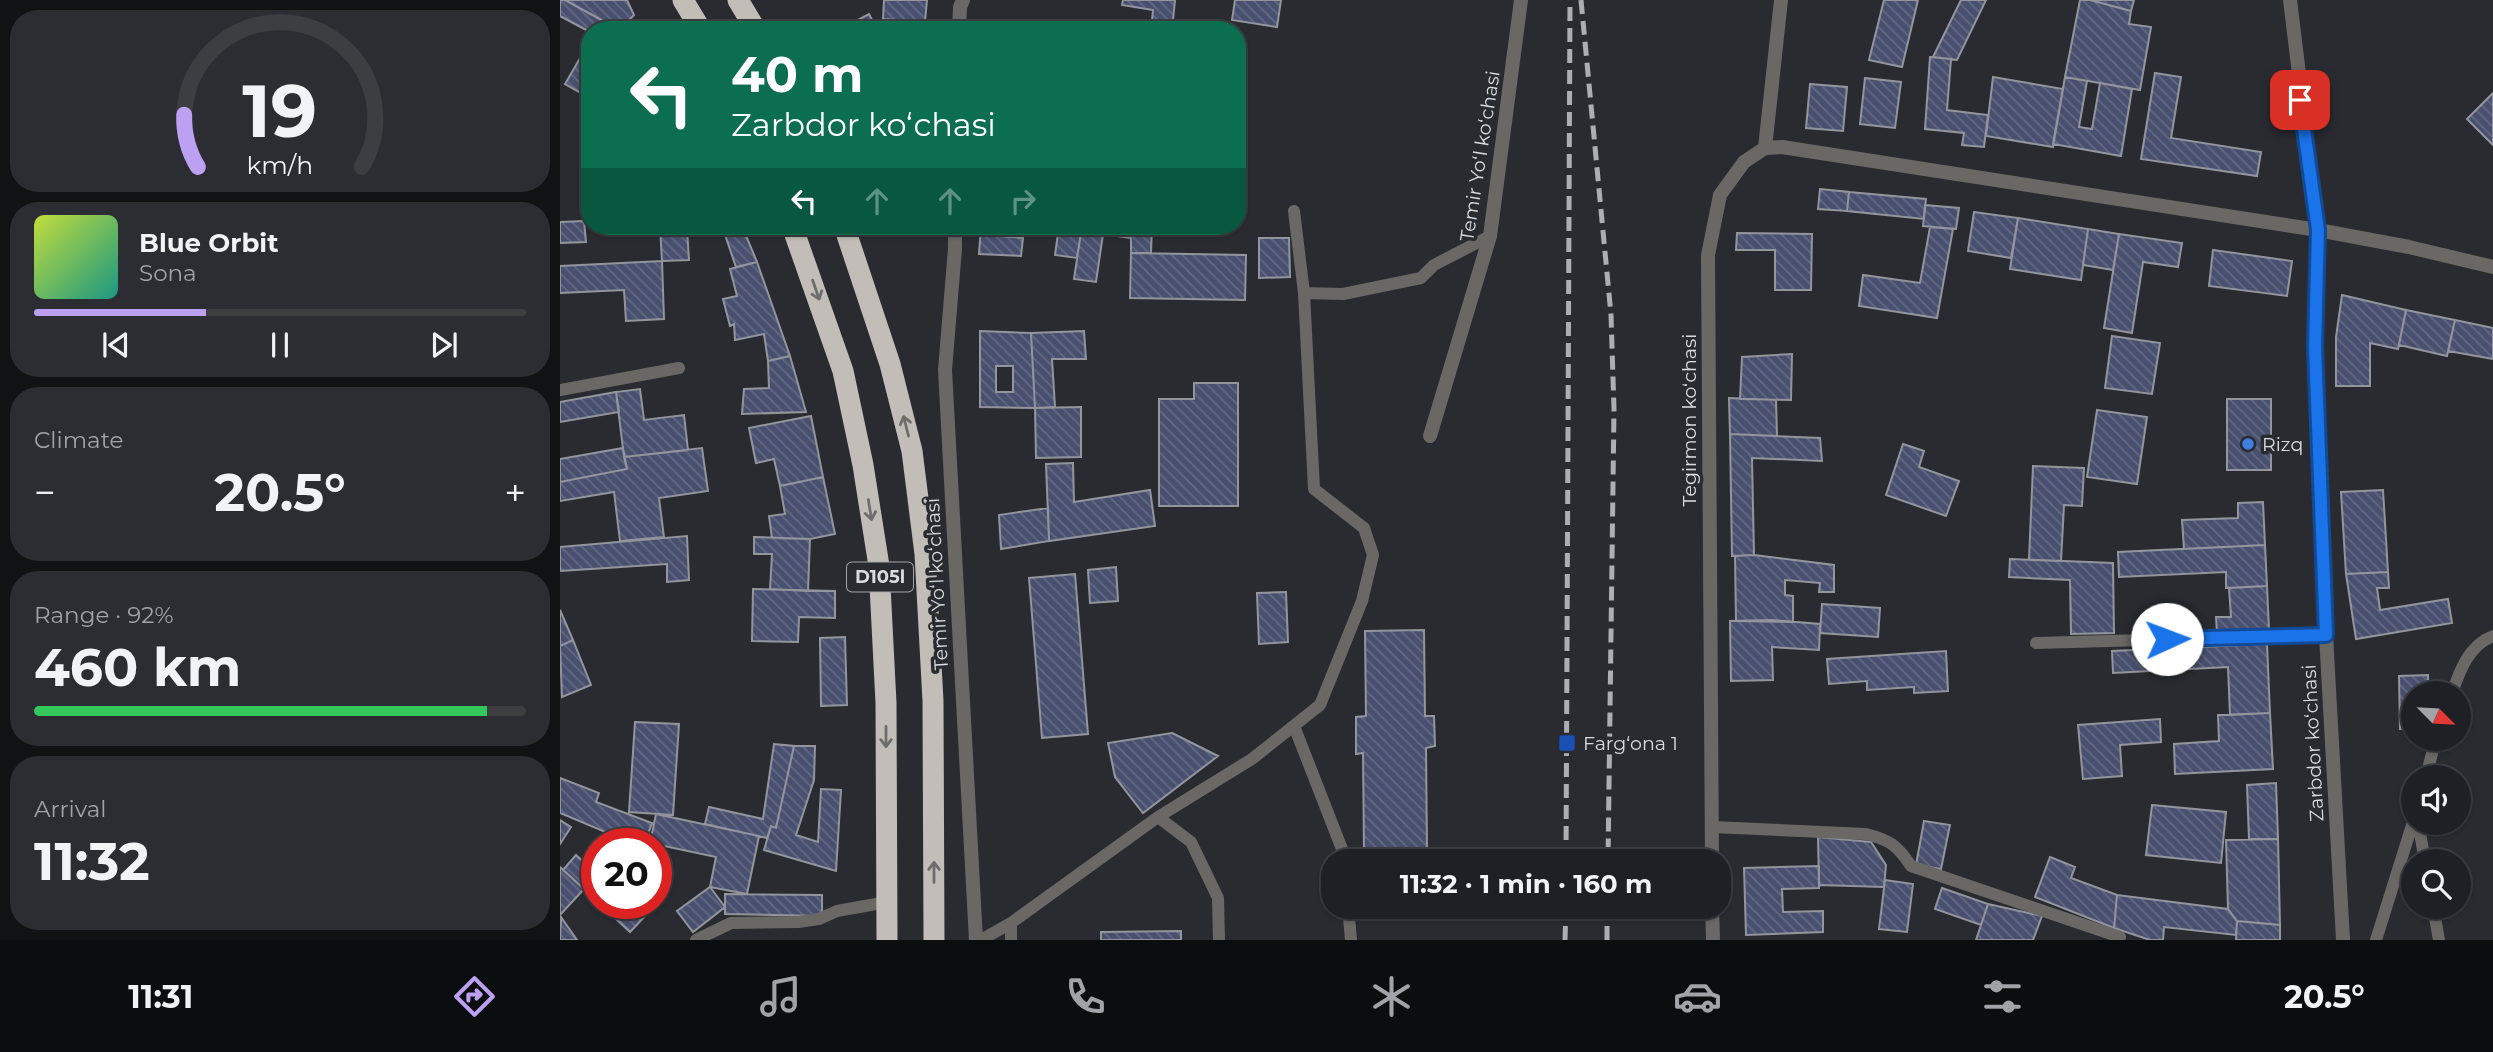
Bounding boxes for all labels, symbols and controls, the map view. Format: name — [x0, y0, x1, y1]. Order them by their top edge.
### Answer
text: 40 m — [731, 45, 863, 104]
icon: left — [616, 49, 707, 140]
text: 19 — [243, 67, 317, 155]
street label: Temir Yoʻl koʻchasi — [1455, 69, 1505, 243]
pin — [2270, 70, 2330, 130]
icon: arrive — [2281, 81, 2319, 119]
text: Zarbdor koʻchasi — [731, 105, 996, 144]
text: km/h — [247, 150, 313, 180]
icon: left — [785, 182, 823, 220]
icon: ahead — [858, 182, 896, 220]
icon: ahead — [931, 182, 969, 220]
icon: right — [1004, 182, 1042, 220]
text: Blue Orbit — [139, 227, 278, 259]
text: Sona — [139, 259, 197, 287]
one-way arrow — [811, 278, 823, 300]
icon: previous — [97, 326, 135, 364]
icon: pause — [261, 326, 299, 364]
icon: next — [425, 326, 463, 364]
street label: Tegirmon koʻchasi — [1678, 334, 1701, 506]
one-way arrow — [899, 415, 912, 437]
text: Climate — [34, 426, 123, 454]
place label: Rizq — [2262, 433, 2303, 456]
marker: Rizq — [2240, 436, 2256, 452]
text: 20.5° — [214, 461, 346, 524]
text: − — [34, 469, 56, 516]
text: + — [504, 469, 526, 516]
street label: Temir Yoʻl koʻchasi — [921, 497, 953, 671]
one-way arrow — [864, 498, 877, 521]
road number: D105l — [847, 562, 913, 592]
text: Range · 92% — [34, 601, 174, 629]
position arrow — [2130, 602, 2204, 676]
text: 460 km — [34, 636, 241, 699]
street label: Zarbdor koʻchasi — [2297, 664, 2329, 822]
north arrow — [2401, 681, 2471, 751]
map controls — [2401, 681, 2471, 919]
one-way arrow — [879, 725, 893, 748]
place label: Farg‘ona 1 — [1583, 732, 1678, 755]
marker: Farg‘ona 1 — [1557, 733, 1577, 753]
button: sound — [2401, 765, 2471, 835]
text: Arrival — [34, 795, 107, 823]
speed limit sign: 20 — [581, 828, 672, 919]
text: 11:32 — [34, 830, 150, 893]
button: search — [2401, 849, 2471, 919]
one-way arrow — [927, 861, 941, 884]
text: 11:32 · 1 min · 160 m — [1400, 868, 1652, 900]
icon: directions — [450, 972, 499, 1021]
icon: music — [756, 972, 805, 1021]
icon: phone — [1061, 972, 1110, 1021]
icon: climate — [1367, 972, 1416, 1021]
icon: car — [1673, 972, 1722, 1021]
icon: filters — [1978, 972, 2027, 1021]
text: 11:31 — [128, 977, 193, 1016]
text: 20.5° — [2284, 977, 2365, 1016]

